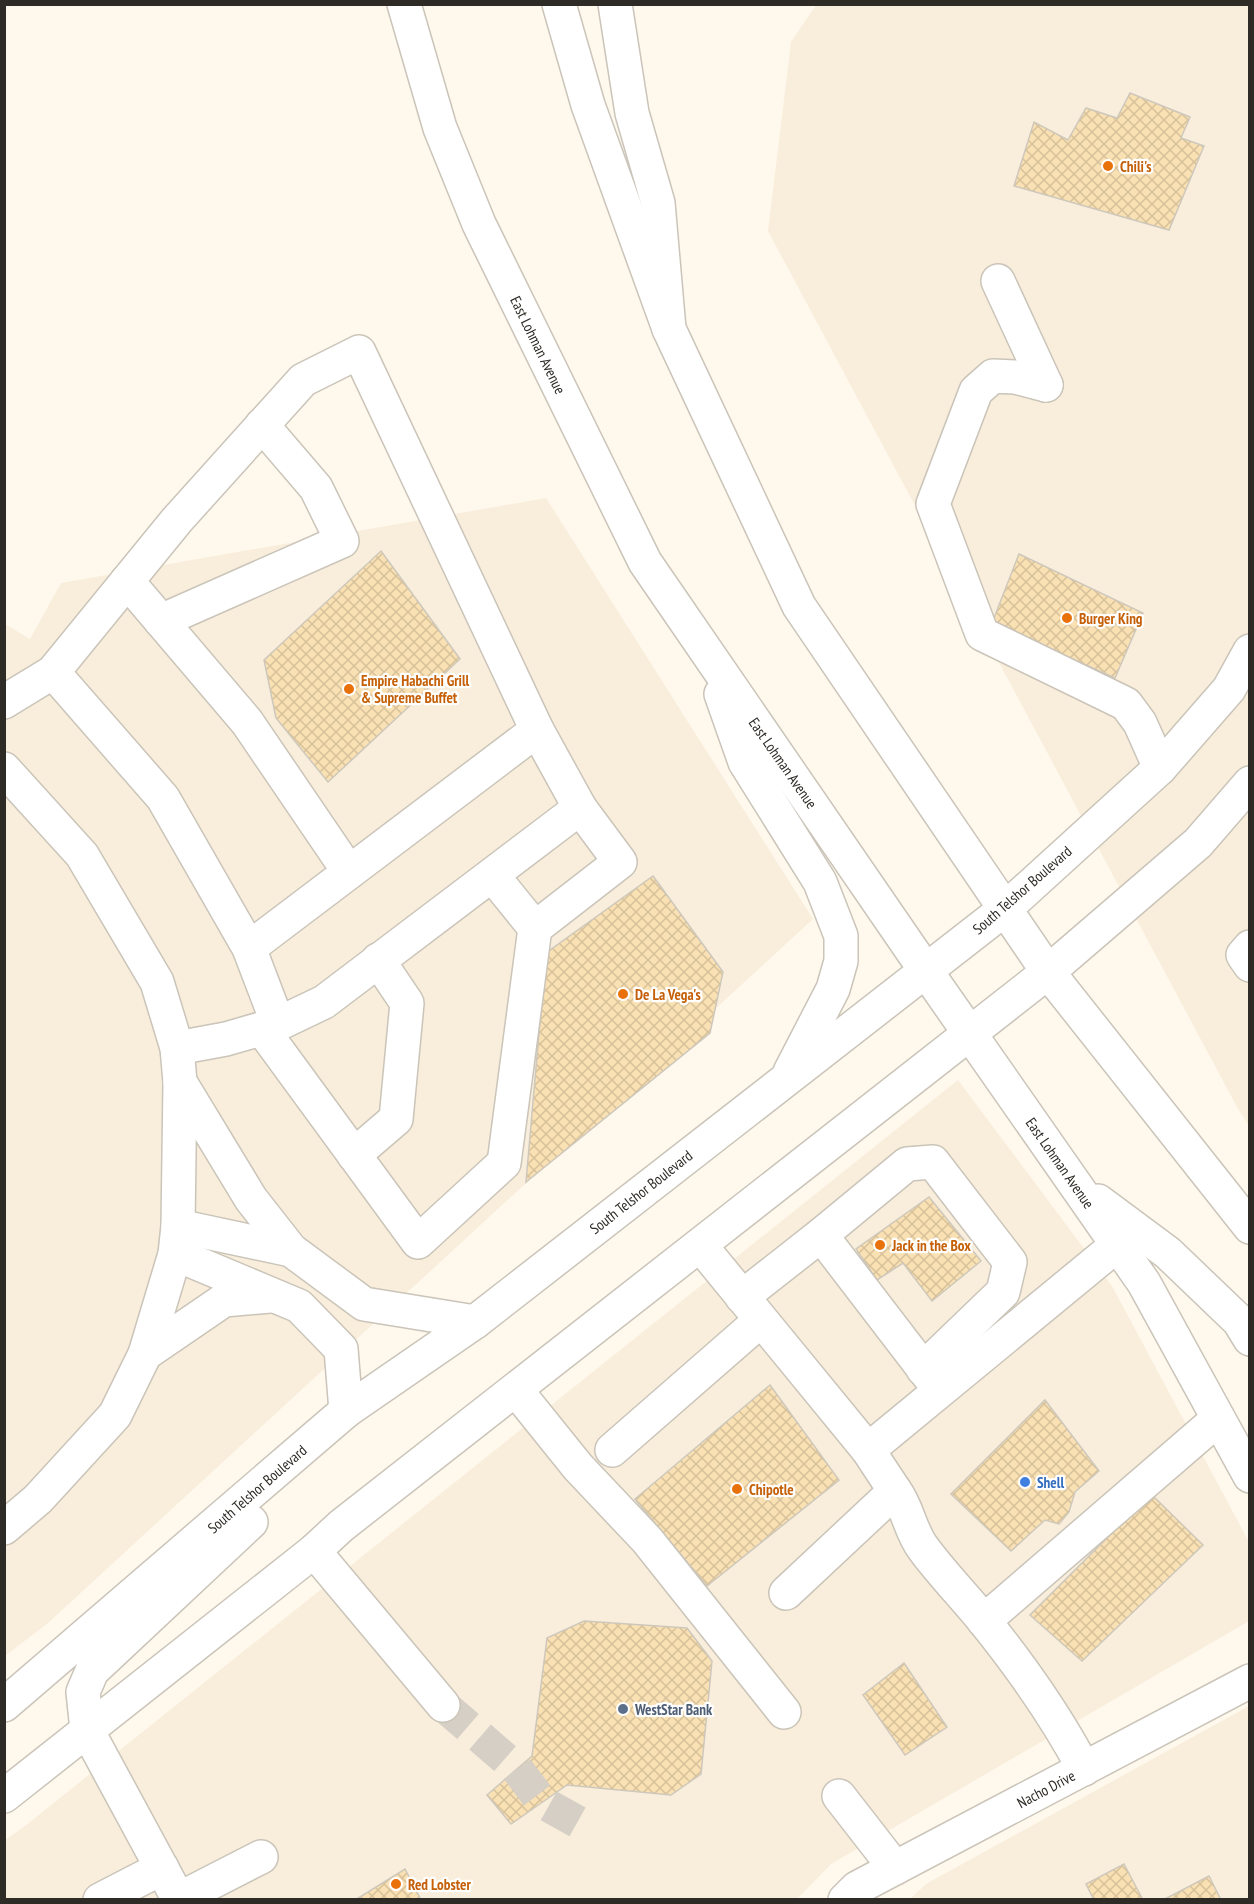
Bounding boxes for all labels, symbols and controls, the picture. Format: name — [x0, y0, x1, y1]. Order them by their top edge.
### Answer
place label: Chili's — [1120, 157, 1152, 176]
marker: Chili's — [1101, 159, 1115, 173]
street label: East Lohman Avenue — [506, 293, 570, 397]
place label: Burger King — [1079, 609, 1143, 628]
marker: Burger King — [1060, 611, 1074, 625]
place label: Empire Habachi Grill & Supreme Buffet — [361, 671, 470, 707]
marker: Empire Habachi Grill & Supreme Buffet — [342, 682, 356, 696]
street label: East Lohman Avenue — [745, 714, 821, 812]
street label: South Telshor Boulevard — [969, 842, 1075, 938]
place label: De La Vega's — [635, 985, 701, 1004]
marker: De La Vega's — [616, 987, 630, 1001]
street label: East Lohman Avenue — [1022, 1114, 1098, 1212]
street label: South Telshor Boulevard — [586, 1146, 696, 1238]
place label: Jack in the Box — [891, 1236, 971, 1255]
marker: Jack in the Box — [873, 1238, 887, 1252]
street label: South Telshor Boulevard — [204, 1441, 310, 1537]
place label: Shell — [1037, 1473, 1064, 1492]
marker: Shell — [1018, 1475, 1032, 1489]
place label: Chipotle — [749, 1480, 794, 1499]
marker: Chipotle — [730, 1482, 744, 1496]
place label: WestStar Bank — [634, 1700, 713, 1719]
marker: WestStar Bank — [616, 1702, 630, 1716]
street label: Nacho Drive — [1014, 1766, 1078, 1812]
place label: Red Lobster — [408, 1875, 471, 1894]
marker: Red Lobster — [389, 1877, 403, 1891]

